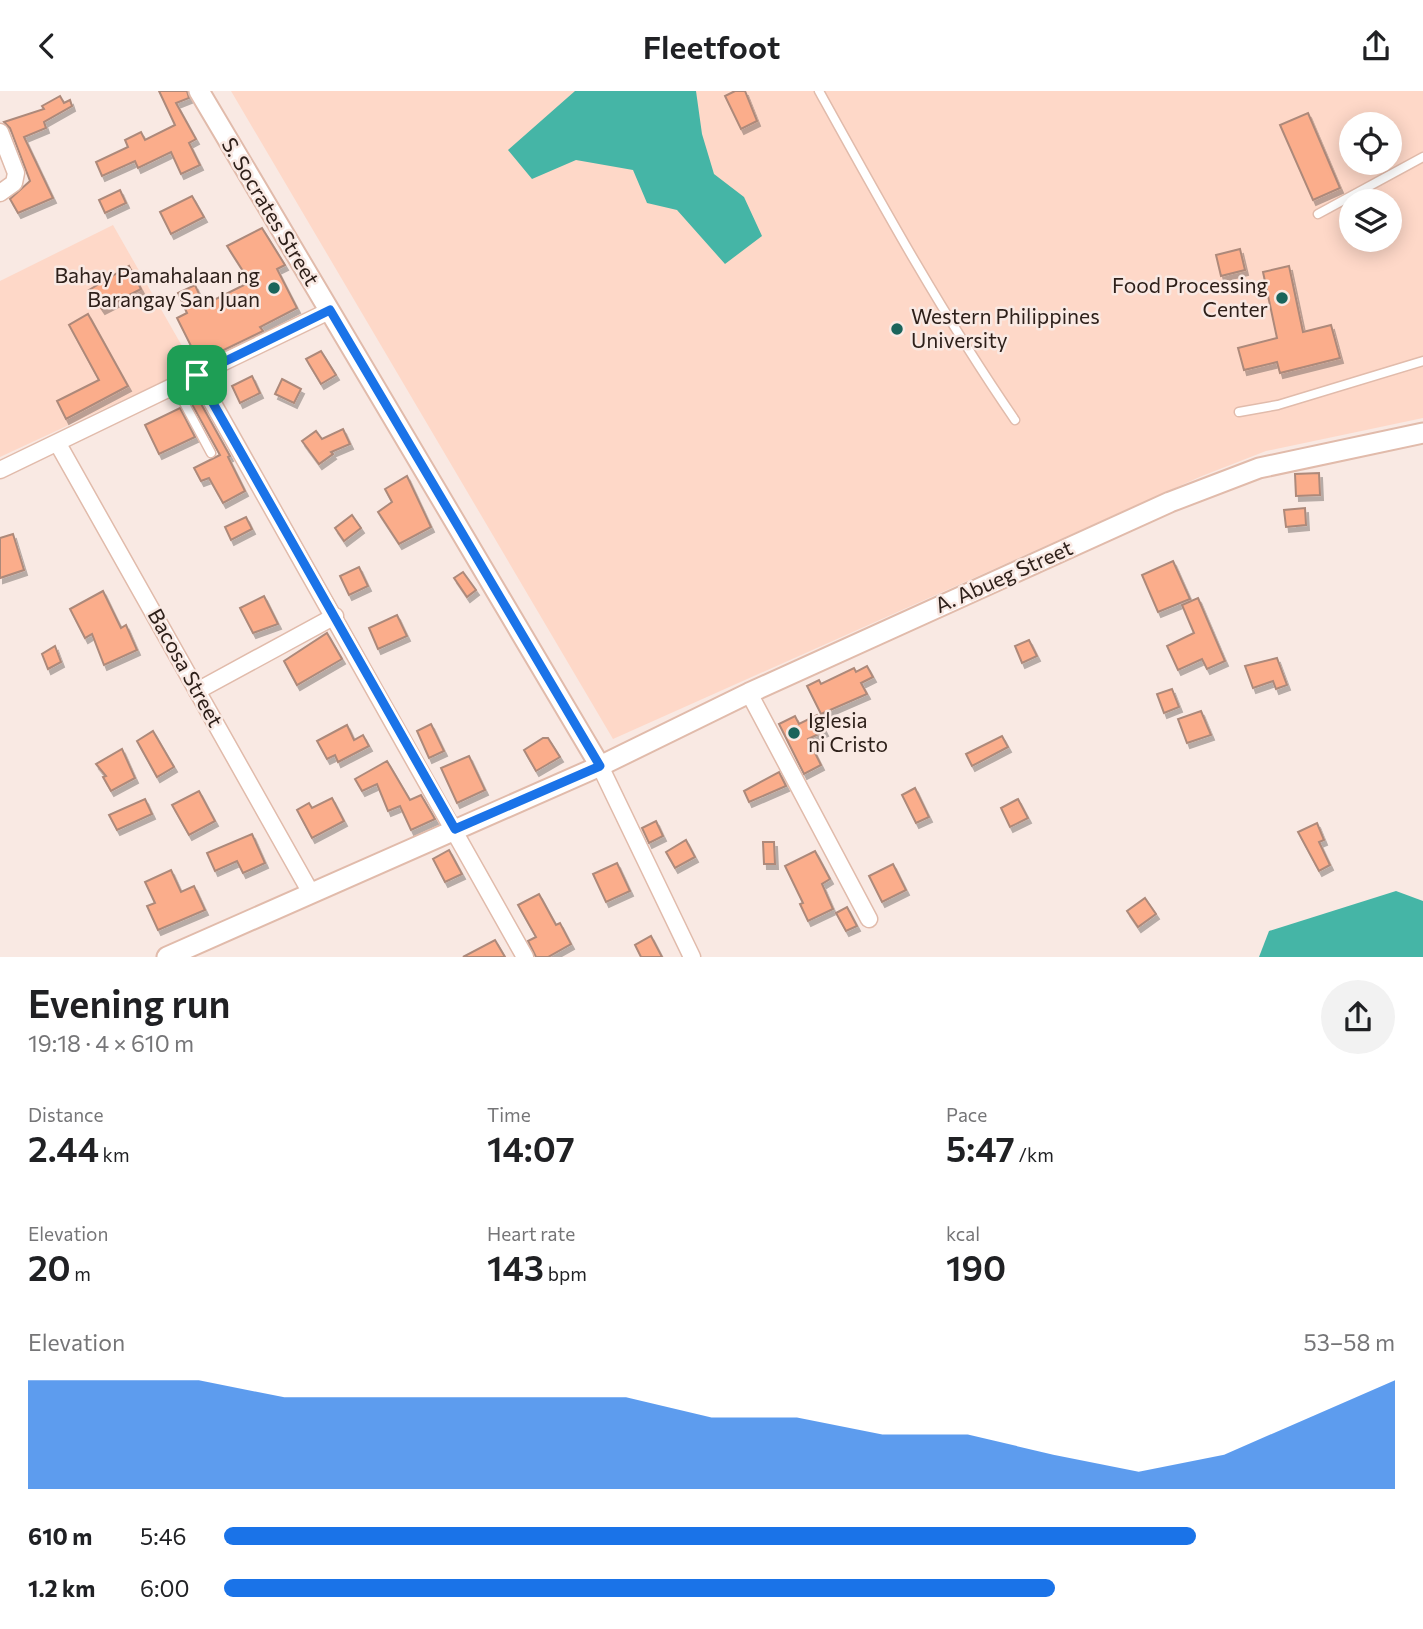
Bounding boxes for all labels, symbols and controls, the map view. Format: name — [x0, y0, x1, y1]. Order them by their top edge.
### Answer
text: Fleetfoot — [643, 26, 780, 66]
icon: back — [28, 27, 66, 65]
icon: share — [1357, 27, 1395, 65]
map controls — [1339, 112, 1402, 252]
button: locate — [1339, 112, 1402, 175]
street label: S. Socrates Street — [217, 133, 325, 290]
button: layers — [1339, 189, 1402, 252]
place label: Bahay Pamahalaan ng Barangay San Juan — [55, 262, 260, 311]
place label: Food Processing Center — [1112, 272, 1268, 321]
marker: Bahay Pamahalaan ng Barangay San Juan — [266, 280, 282, 296]
marker: Food Processing Center — [1274, 290, 1290, 306]
place label: Western Philippines University — [911, 303, 1100, 352]
marker: Western Philippines University — [889, 321, 905, 337]
pin — [167, 345, 227, 405]
icon: arrive — [178, 356, 216, 394]
street label: A. Abueg Street — [931, 534, 1076, 617]
street label: Bacosa Street — [144, 604, 229, 731]
place label: Iglesia ni Cristo — [808, 707, 888, 756]
marker: Iglesia ni Cristo — [786, 725, 802, 741]
text: Evening run — [28, 979, 231, 1026]
button: share — [1321, 980, 1395, 1054]
text: 19:18 · 4 × 610 m — [28, 1029, 194, 1057]
text: Distance — [28, 1103, 104, 1126]
text: Time — [487, 1103, 531, 1126]
text: Pace — [946, 1103, 987, 1126]
text: 2.44 — [28, 1126, 99, 1169]
text: 14:07 — [487, 1126, 575, 1169]
text: 5:47 — [946, 1126, 1015, 1169]
text: km — [99, 1143, 129, 1166]
text: /km — [1015, 1143, 1054, 1166]
text: Elevation — [28, 1222, 108, 1245]
text: Heart rate — [487, 1222, 575, 1245]
text: kcal — [946, 1222, 980, 1245]
text: 20 — [28, 1245, 71, 1288]
text: 143 — [487, 1245, 544, 1288]
text: 190 — [946, 1245, 1006, 1288]
text: m — [71, 1262, 91, 1285]
text: bpm — [544, 1262, 587, 1285]
text: Elevation — [28, 1328, 125, 1356]
text: 53–58 m — [1303, 1328, 1395, 1356]
text: 610 m — [28, 1522, 92, 1550]
text: 5:46 — [140, 1522, 186, 1550]
text: 1.2 km — [28, 1574, 95, 1602]
text: 6:00 — [140, 1574, 189, 1602]

